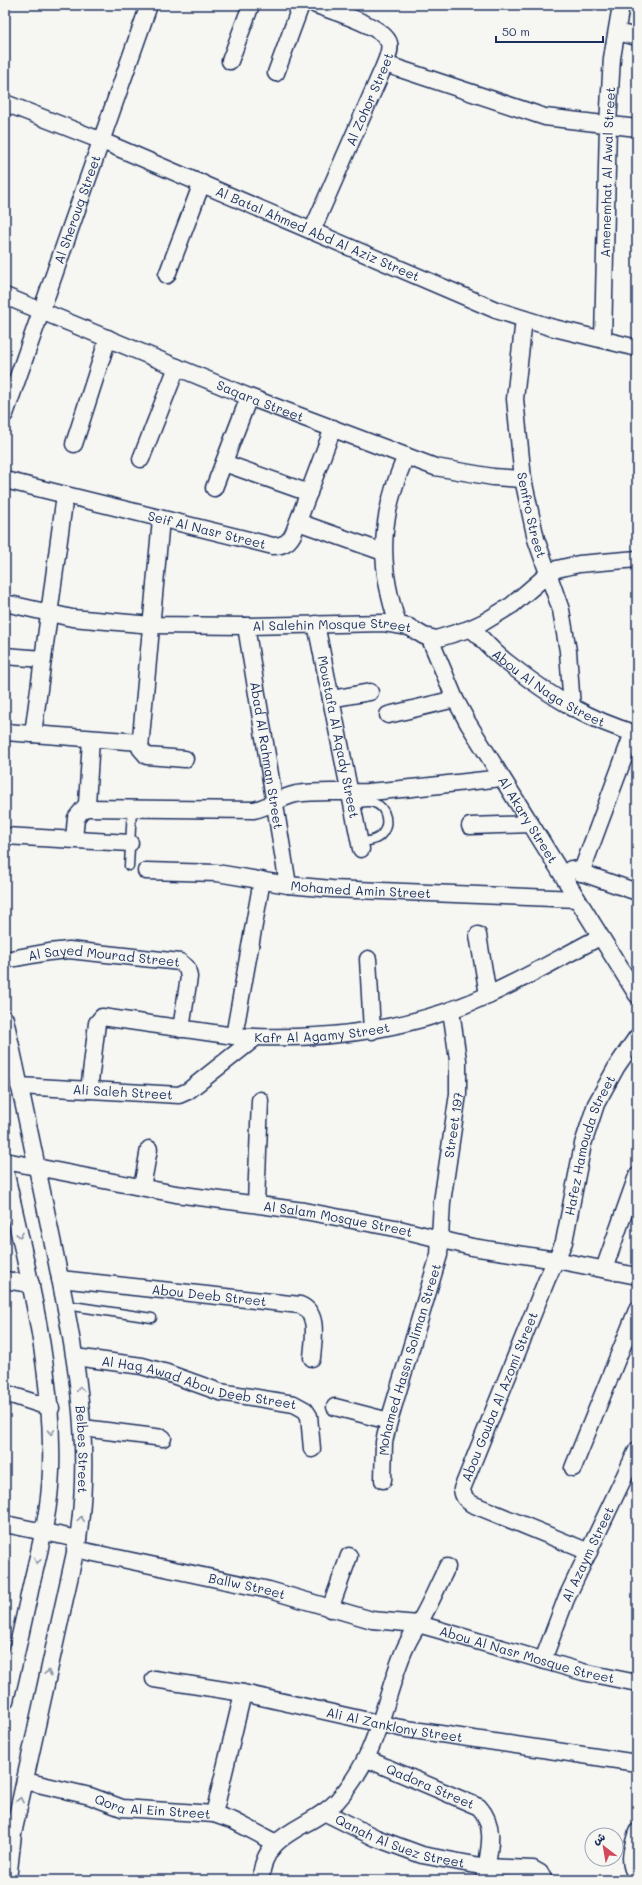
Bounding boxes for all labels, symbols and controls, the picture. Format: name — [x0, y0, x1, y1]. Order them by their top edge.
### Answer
scale bar — [496, 18, 603, 44]
text: 50 m — [502, 23, 530, 39]
street label: Al Zohor Street — [341, 50, 397, 148]
street label: Amenemhat Al Awal Street — [596, 86, 618, 258]
street label: Al Sherouq Street — [50, 152, 104, 266]
street label: Al Batal Ahmed Abd Al Aziz Street — [213, 182, 423, 284]
street label: Saqara Street — [214, 376, 307, 425]
street label: Senfro Street — [514, 471, 551, 560]
street label: Seif Al Nasr Street — [146, 507, 268, 552]
street label: Al Salehin Mosque Street — [252, 614, 413, 635]
street label: Abou Al Naga Street — [489, 645, 608, 730]
street label: Moustafa Al Aqady Street — [315, 654, 364, 820]
street label: Abad Al Rahman Street — [247, 680, 288, 831]
street label: Al Akary Street — [495, 773, 562, 866]
street label: Mohamed Amin Street — [290, 876, 432, 901]
street label: Al Sayed Mourad Street — [27, 941, 181, 970]
street label: Kafr Al Agamy Street — [254, 1018, 391, 1045]
street label: Hafez Hamouda Street — [560, 1072, 619, 1217]
street label: Ali Saleh Street — [72, 1080, 174, 1103]
street label: Street 197 — [440, 1091, 466, 1159]
street label: Al Salam Mosque Street — [262, 1197, 415, 1240]
one-way arrow — [15, 1232, 23, 1239]
street label: Mohamed Hassn Soliman Street — [374, 1261, 444, 1456]
street label: Abou Deeb Street — [151, 1280, 268, 1309]
street label: Abou Gouba Al Azomi Street — [457, 1309, 541, 1484]
street label: Al Hag Awad Abou Deeb Street — [100, 1352, 298, 1412]
one-way arrow — [75, 1386, 84, 1392]
street label: Belbes Street — [73, 1405, 92, 1494]
one-way arrow — [47, 1429, 56, 1435]
street label: Al Azaym Street — [557, 1503, 617, 1604]
one-way arrow — [76, 1516, 85, 1522]
one-way arrow — [34, 1558, 42, 1564]
street label: Ballw Street — [207, 1568, 288, 1602]
street label: Abou Al Nasr Mosque Street — [438, 1621, 616, 1686]
one-way arrow — [44, 1670, 52, 1676]
street label: Ali Al Zanklony Street — [325, 1703, 464, 1745]
street label: Qadora Street — [384, 1759, 478, 1812]
street label: Qora Al Ein Street — [92, 1790, 211, 1822]
one-way arrow — [16, 1797, 24, 1803]
street label: Qanah Al Suez Street — [333, 1810, 466, 1871]
north arrow — [584, 1827, 624, 1867]
text: ش — [590, 1828, 608, 1848]

